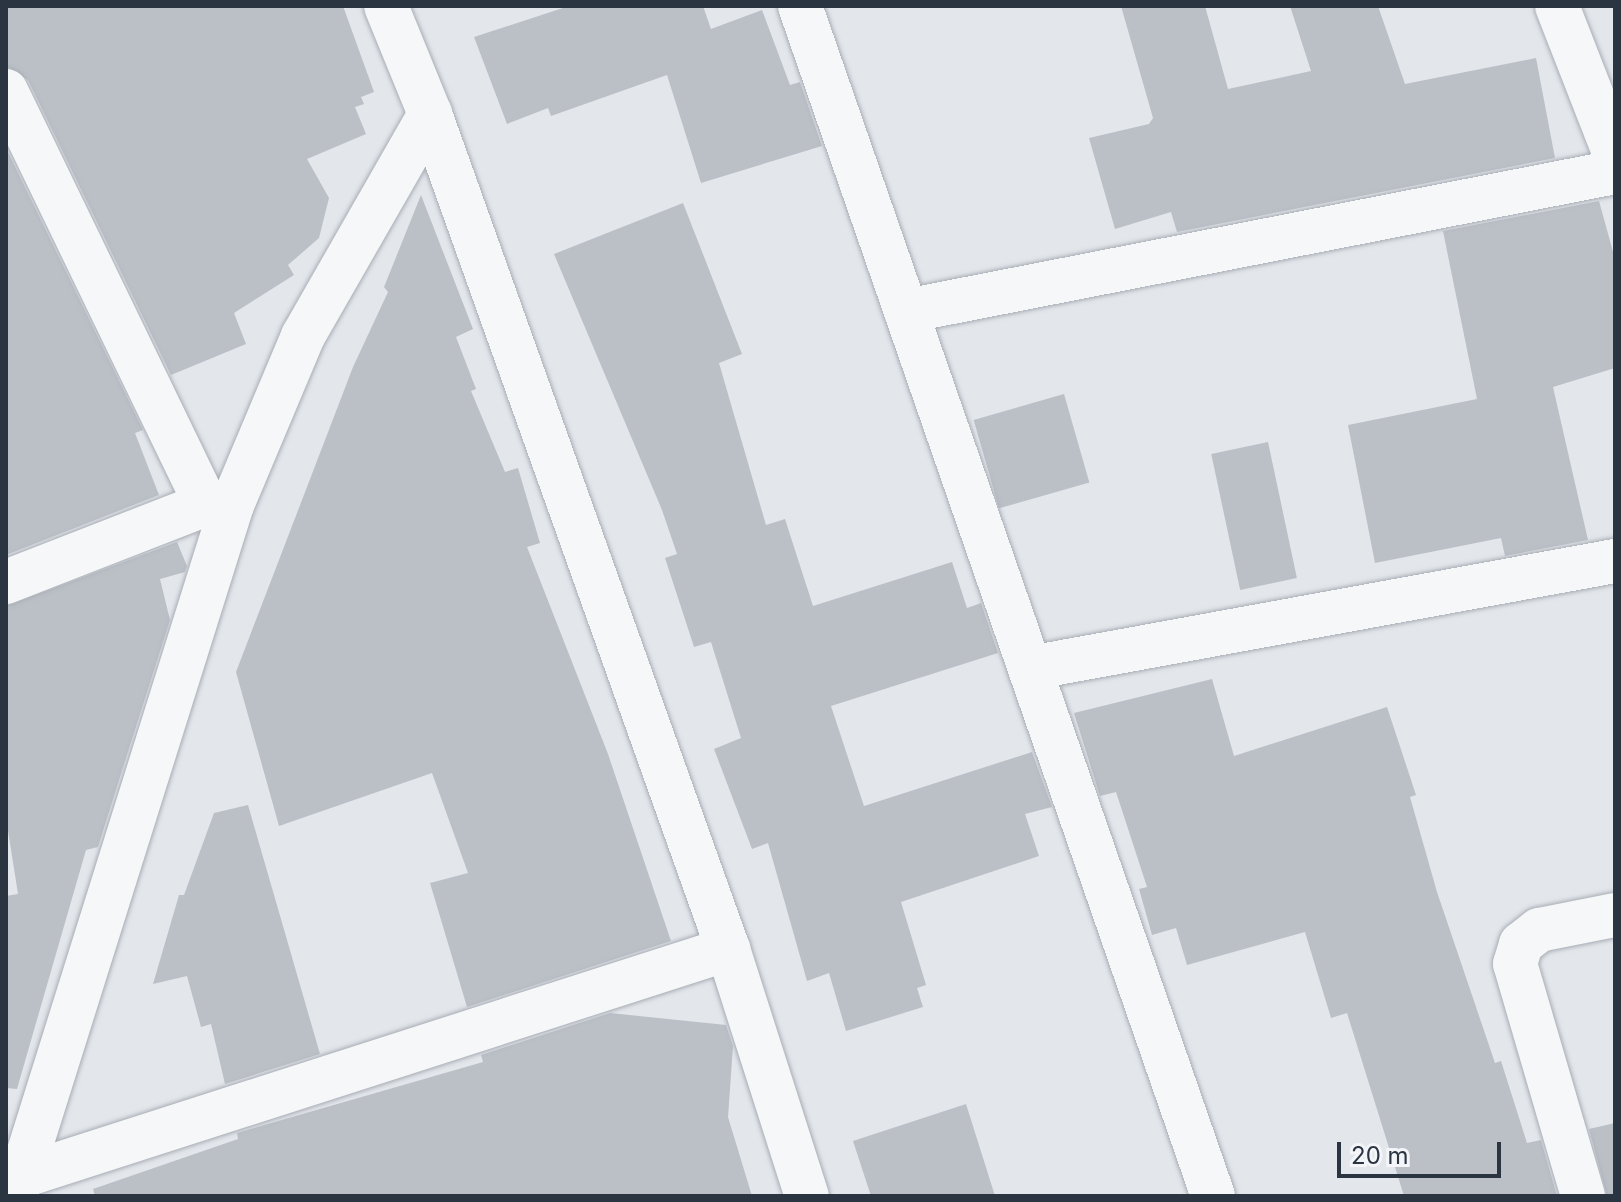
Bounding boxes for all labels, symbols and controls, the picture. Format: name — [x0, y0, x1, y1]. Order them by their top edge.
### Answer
scale bar — [1341, 1126, 1505, 1176]
text: 20 m — [1351, 1141, 1409, 1170]

